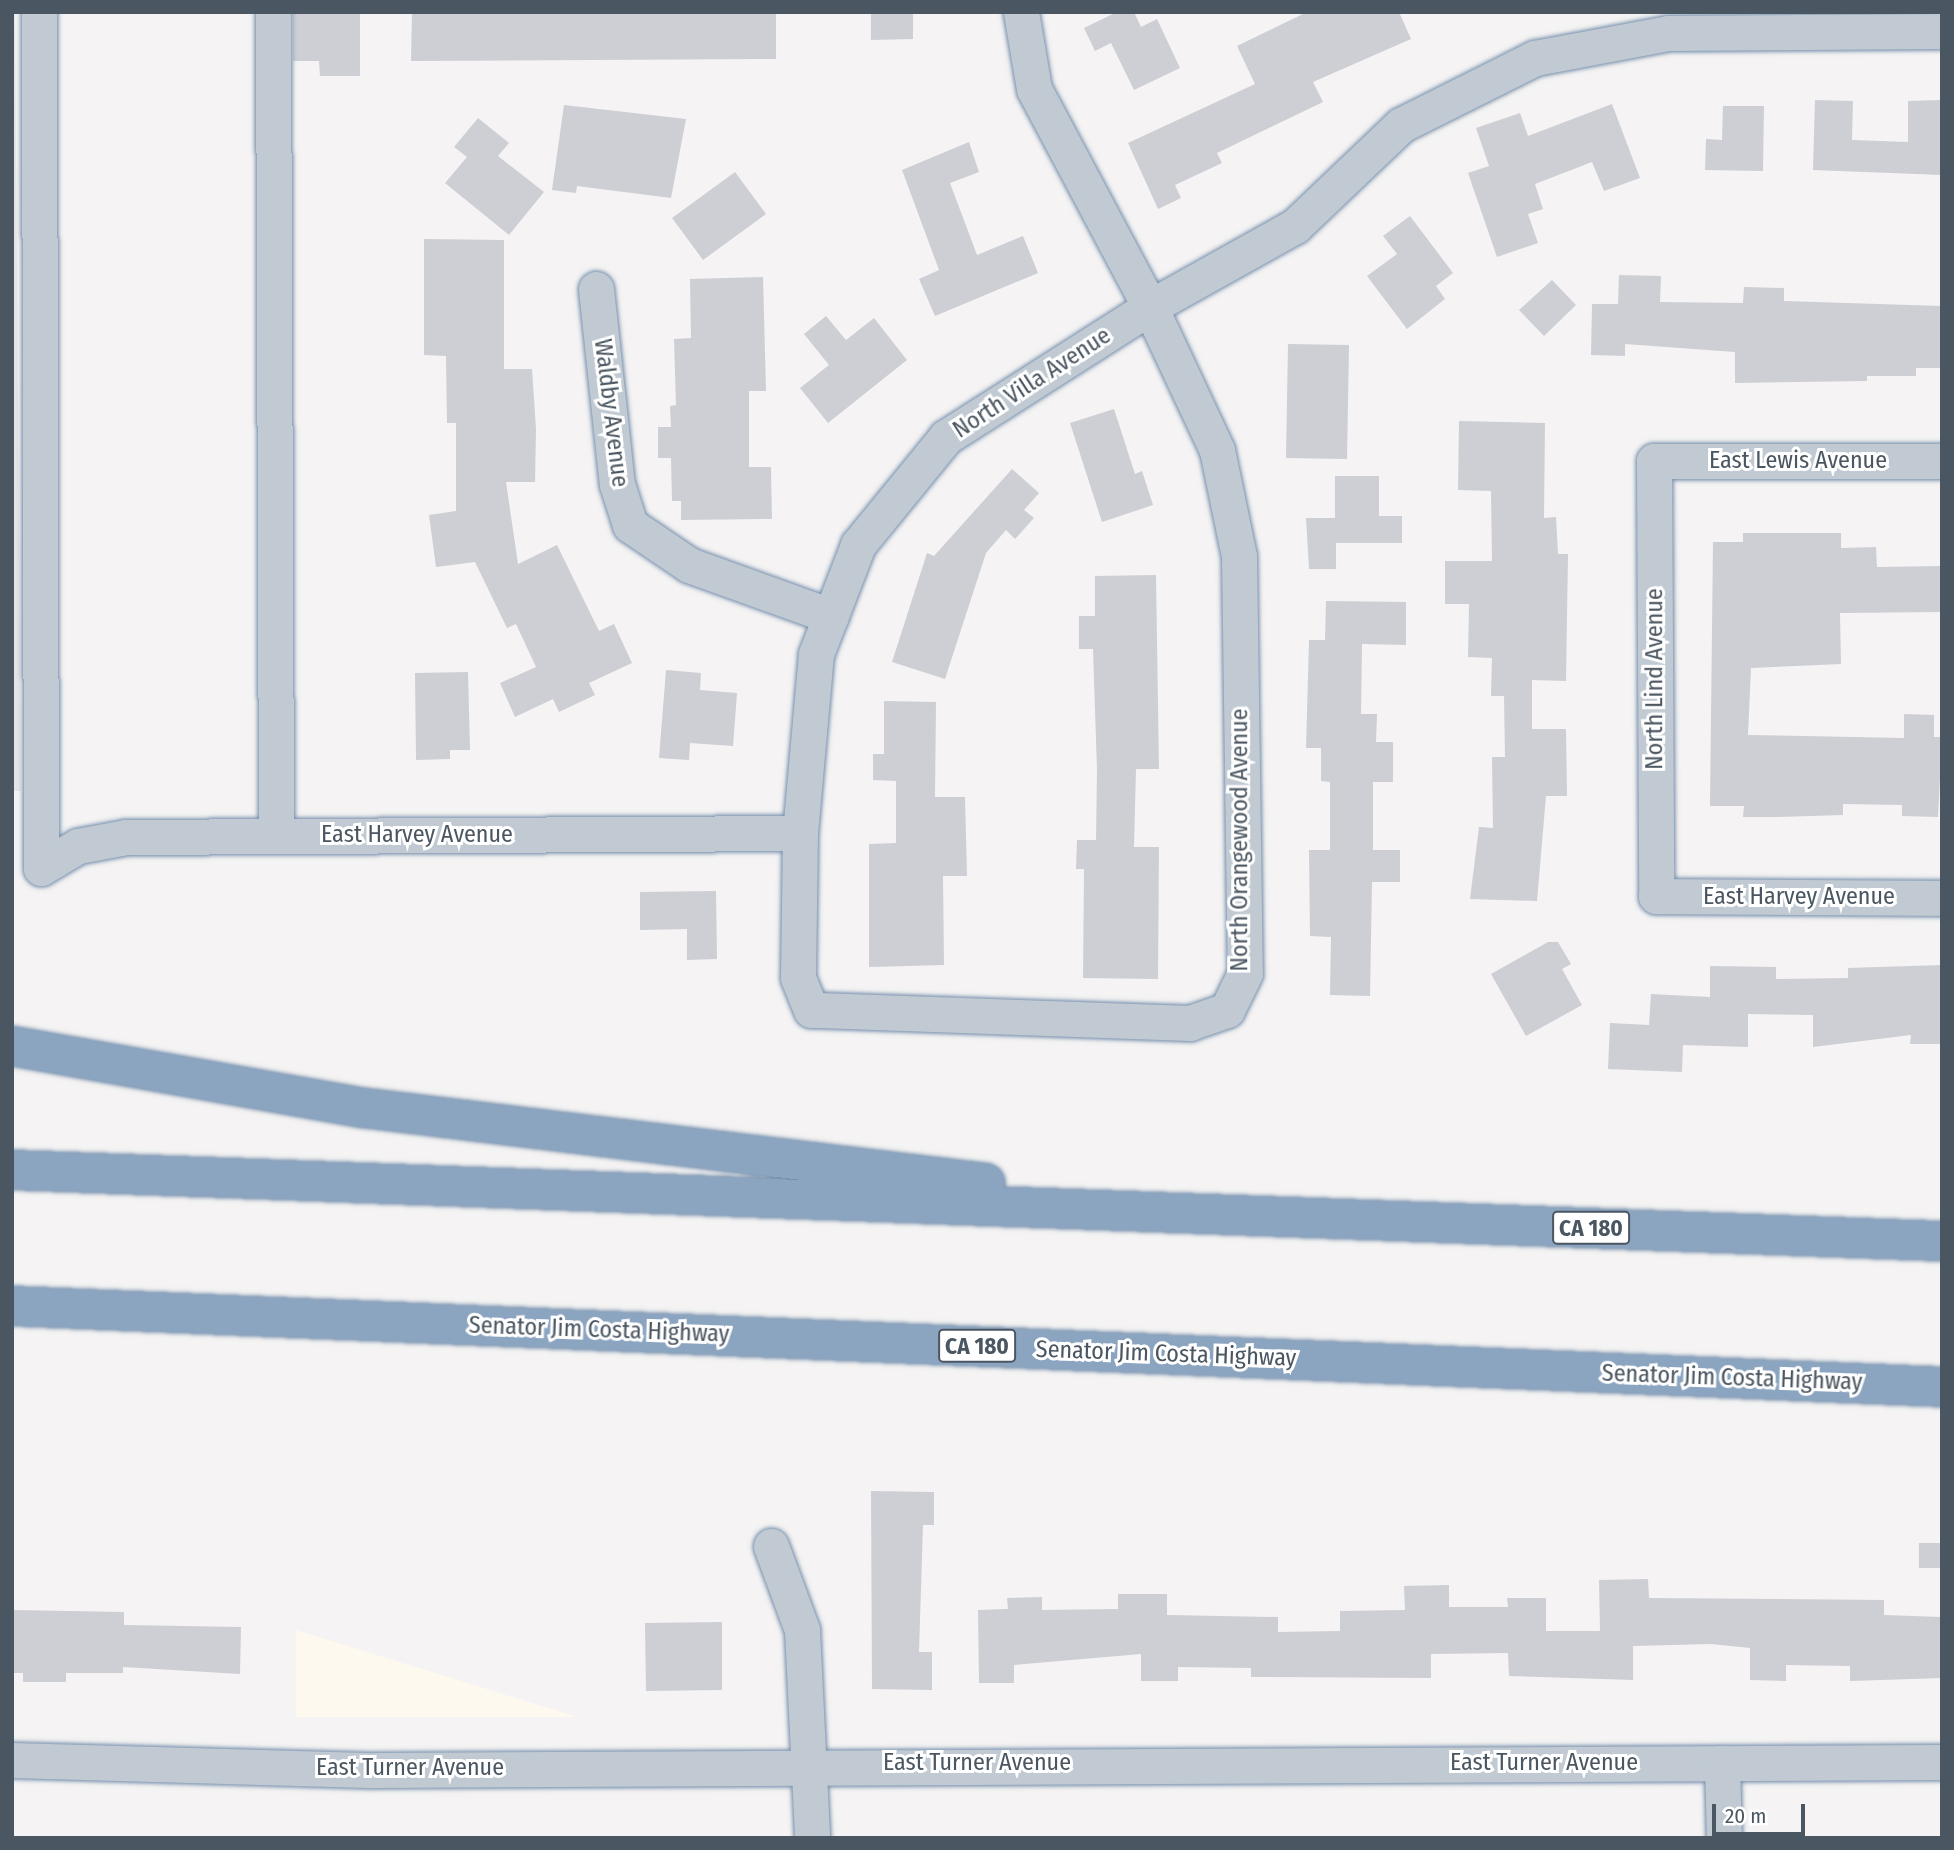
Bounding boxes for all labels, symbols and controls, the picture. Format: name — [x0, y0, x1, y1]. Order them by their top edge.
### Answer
street label: North Villa Avenue — [948, 321, 1116, 445]
street label: Waldby Avenue — [588, 337, 634, 489]
street label: East Lewis Avenue — [1709, 447, 1887, 475]
street label: North Lind Avenue — [1641, 588, 1669, 770]
street label: North Orangewood Avenue — [1226, 708, 1254, 972]
street label: East Harvey Avenue — [321, 821, 513, 849]
street label: East Harvey Avenue — [1703, 883, 1895, 911]
road number: CA 180 — [1551, 1208, 1631, 1247]
street label: Senator Jim Costa Highway — [468, 1311, 730, 1349]
road number: CA 180 — [937, 1326, 1017, 1366]
street label: Senator Jim Costa Highway — [1035, 1335, 1297, 1373]
street label: Senator Jim Costa Highway — [1601, 1359, 1863, 1397]
street label: East Turner Avenue — [883, 1749, 1071, 1777]
street label: East Turner Avenue — [1450, 1749, 1638, 1777]
street label: East Turner Avenue — [316, 1754, 504, 1782]
scale bar — [1716, 1790, 1809, 1834]
text: 20 m — [1725, 1803, 1766, 1829]

